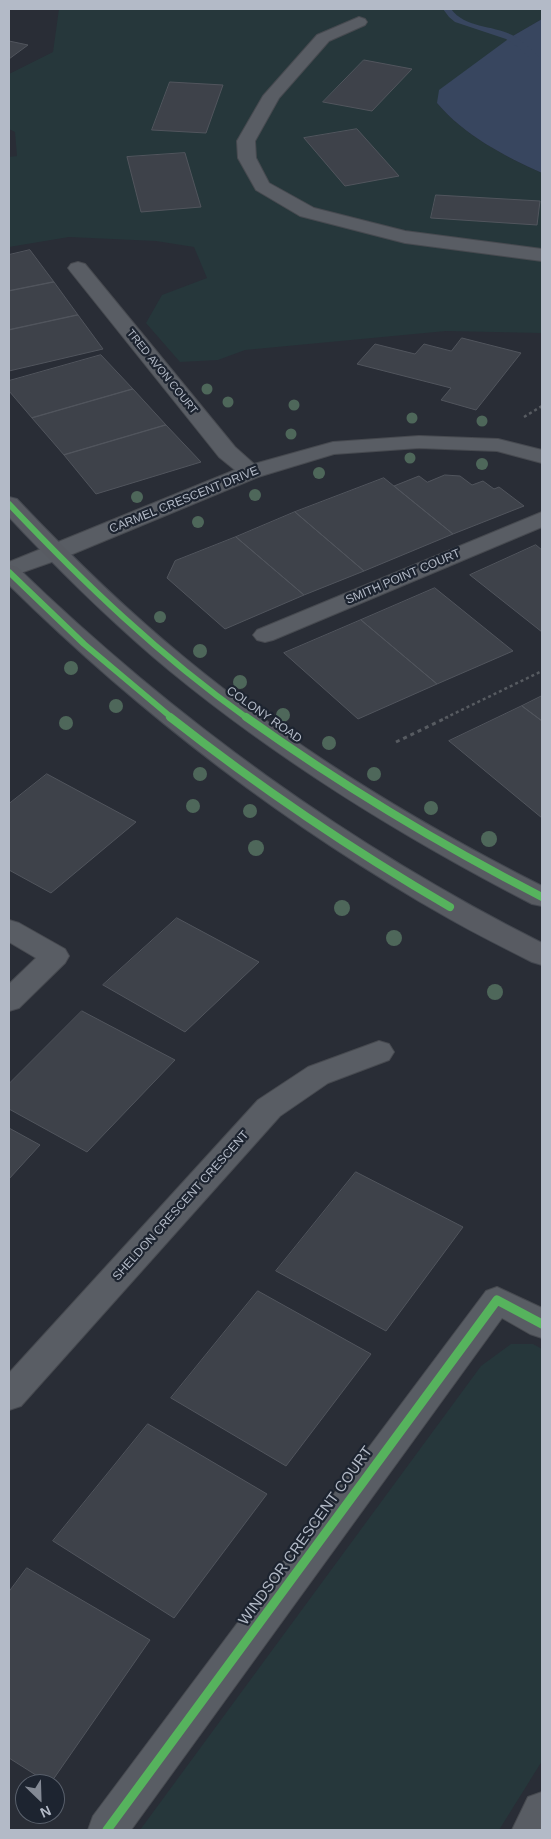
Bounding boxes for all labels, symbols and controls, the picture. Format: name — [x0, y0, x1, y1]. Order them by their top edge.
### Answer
street label: TRED AVON COURT — [124, 327, 200, 417]
street label: CARMEL CRESCENT DRIVE — [107, 463, 261, 537]
street label: SMITH POINT COURT — [344, 546, 462, 608]
street label: COLONY ROAD — [224, 684, 304, 746]
street label: SHELDON CRESCENT CRESCENT — [110, 1128, 252, 1284]
street label: WINDSOR CRESCENT COURT — [235, 1443, 377, 1629]
north arrow — [15, 1774, 65, 1824]
text: N — [38, 1802, 54, 1821]

